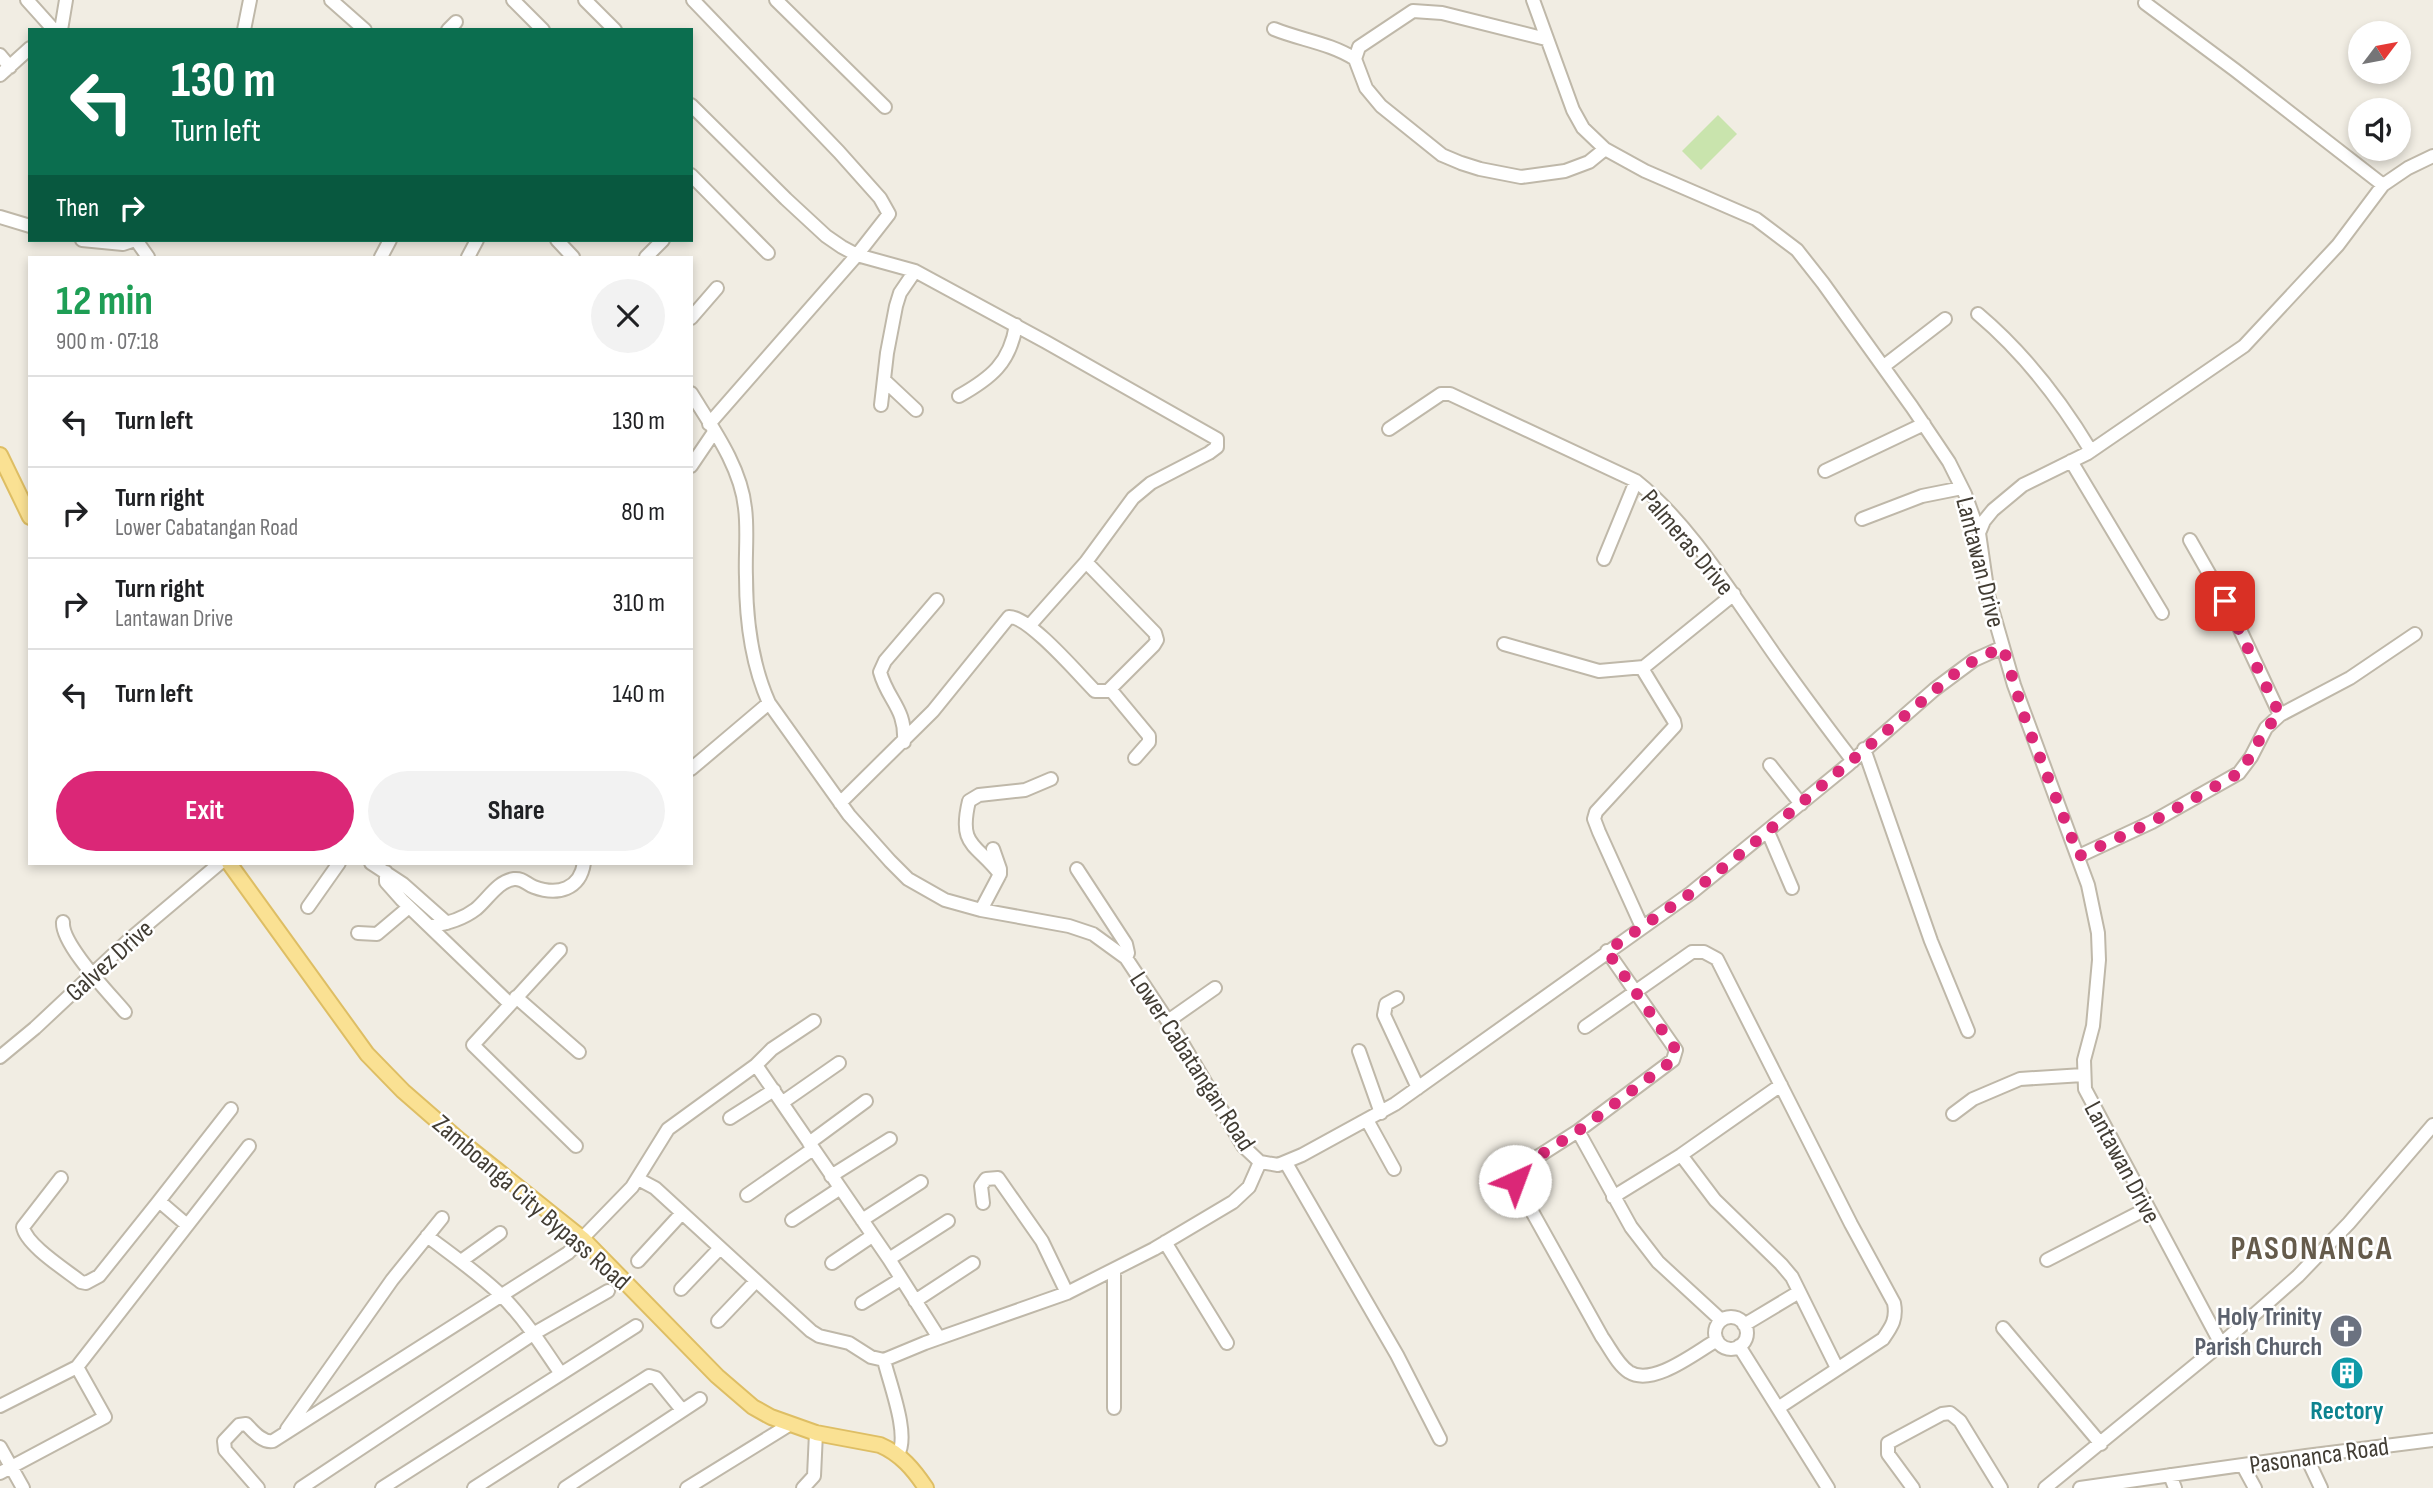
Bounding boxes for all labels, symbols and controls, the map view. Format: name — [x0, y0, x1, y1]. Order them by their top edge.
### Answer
north arrow — [2348, 21, 2412, 84]
map controls — [2348, 21, 2411, 161]
text: 130 m — [171, 52, 276, 111]
icon: left — [56, 56, 147, 147]
button: sound — [2348, 98, 2411, 161]
text: Turn left — [171, 112, 261, 151]
icon: right — [113, 189, 151, 227]
text: Then — [56, 193, 99, 224]
text: 12 min — [56, 276, 153, 327]
button: close — [591, 279, 665, 353]
text: 900 m · 07:18 — [56, 328, 159, 356]
icon: left — [56, 403, 94, 441]
text: Turn left — [115, 406, 193, 437]
text: 130 m — [613, 406, 665, 437]
text: Turn right — [115, 483, 204, 514]
street label: Palmeras Drive — [1634, 484, 1740, 602]
icon: right — [56, 494, 94, 532]
street label: Lantawan Drive — [1948, 494, 2011, 631]
text: 80 m — [621, 497, 665, 528]
text: Lower Cabatangan Road — [115, 514, 298, 542]
pin — [2195, 571, 2255, 631]
text: Turn right — [115, 574, 204, 605]
icon: arrive — [2206, 582, 2244, 620]
icon: right — [56, 585, 94, 623]
text: 310 m — [613, 588, 665, 619]
text: Lantawan Drive — [115, 605, 233, 633]
icon: left — [56, 676, 94, 714]
text: Turn left — [115, 679, 193, 710]
text: 140 m — [613, 679, 665, 710]
button: Exit — [56, 771, 354, 851]
button: Share — [368, 771, 665, 851]
street label: Galvez Drive — [60, 914, 160, 1008]
street label: Lower Cabatangan Road — [1122, 967, 1261, 1157]
street label: Lantawan Drive — [2077, 1096, 2167, 1229]
street label: Zamboanga City Bypass Road — [426, 1109, 636, 1297]
position arrow — [1478, 1144, 1552, 1218]
district label: PASONANCA — [2231, 1229, 2393, 1269]
place label: Holy Trinity Parish Church — [2194, 1302, 2322, 1363]
church icon: Holy Trinity Parish Church — [2327, 1312, 2365, 1350]
building icon: Rectory — [2328, 1354, 2366, 1392]
place label: Rectory — [2310, 1396, 2384, 1427]
street label: Pasonanca Road — [2247, 1431, 2391, 1482]

